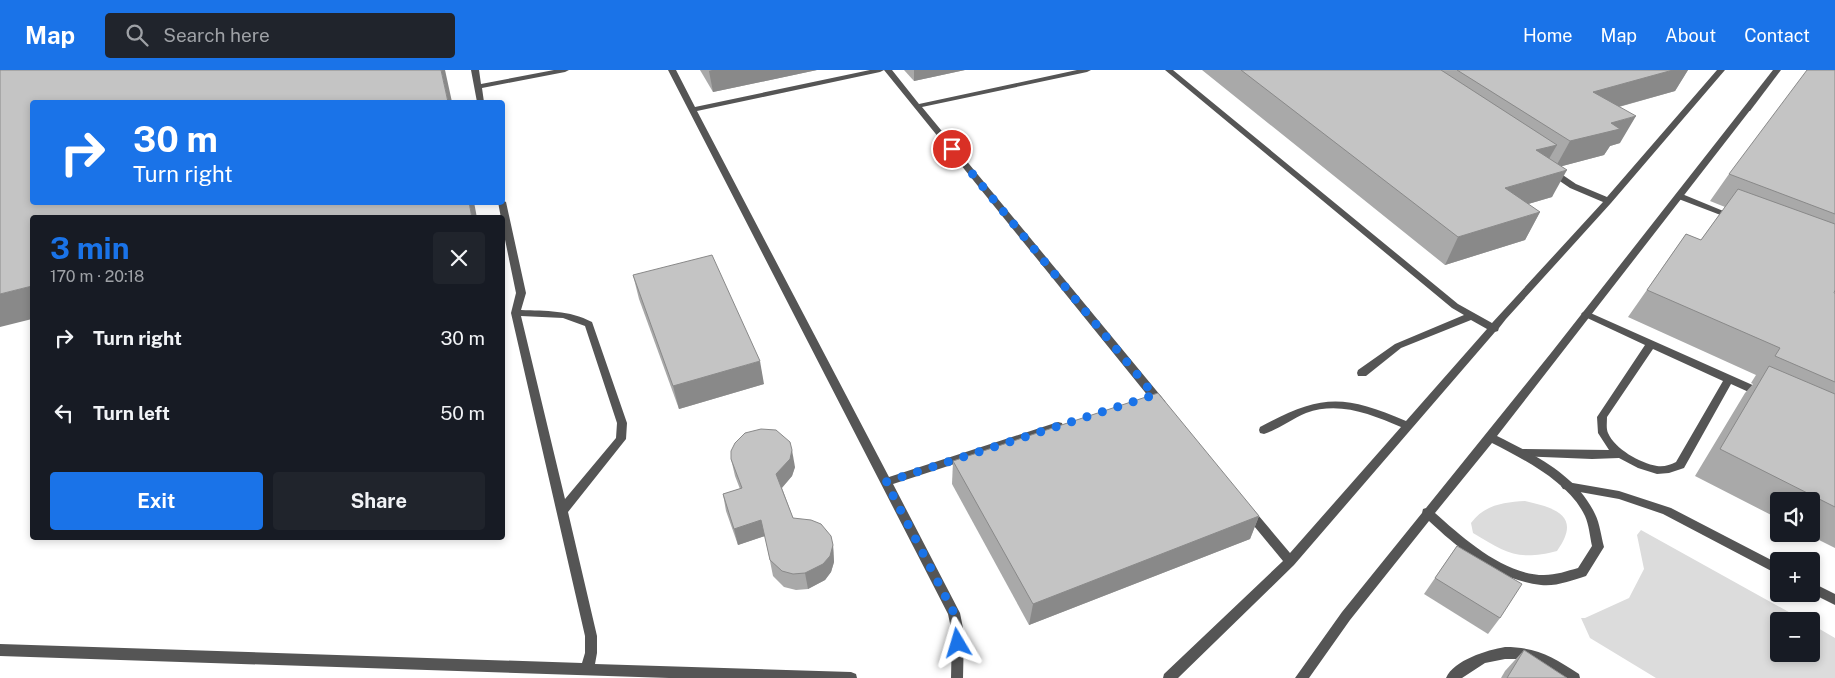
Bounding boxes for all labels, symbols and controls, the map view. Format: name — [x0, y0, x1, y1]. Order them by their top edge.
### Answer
search box — [105, 13, 455, 58]
text: Map — [25, 21, 75, 49]
icon: search — [123, 21, 151, 49]
text: Search here — [163, 24, 270, 46]
text: Home — [1523, 25, 1573, 46]
text: Map — [1601, 25, 1637, 46]
text: About — [1665, 25, 1716, 46]
text: Contact — [1744, 25, 1810, 46]
text: 30 m — [133, 119, 218, 160]
icon: right — [50, 120, 115, 185]
pin — [931, 128, 973, 170]
icon: arrive — [938, 135, 966, 163]
text: Turn right — [133, 161, 233, 187]
text: 3 min — [50, 230, 129, 266]
button: close — [433, 232, 485, 284]
text: 170 m · 20:18 — [50, 267, 144, 286]
icon: right — [50, 324, 78, 352]
text: Turn right — [93, 327, 182, 349]
text: 30 m — [440, 327, 485, 349]
icon: left — [50, 399, 78, 427]
text: Turn left — [93, 402, 170, 424]
text: 50 m — [440, 402, 485, 424]
button: Exit — [50, 472, 263, 530]
button: Share — [273, 472, 485, 530]
map controls — [1770, 492, 1820, 662]
button: sound — [1770, 492, 1820, 542]
button: + — [1770, 552, 1820, 602]
button: − — [1770, 612, 1820, 662]
position arrow — [931, 616, 983, 668]

